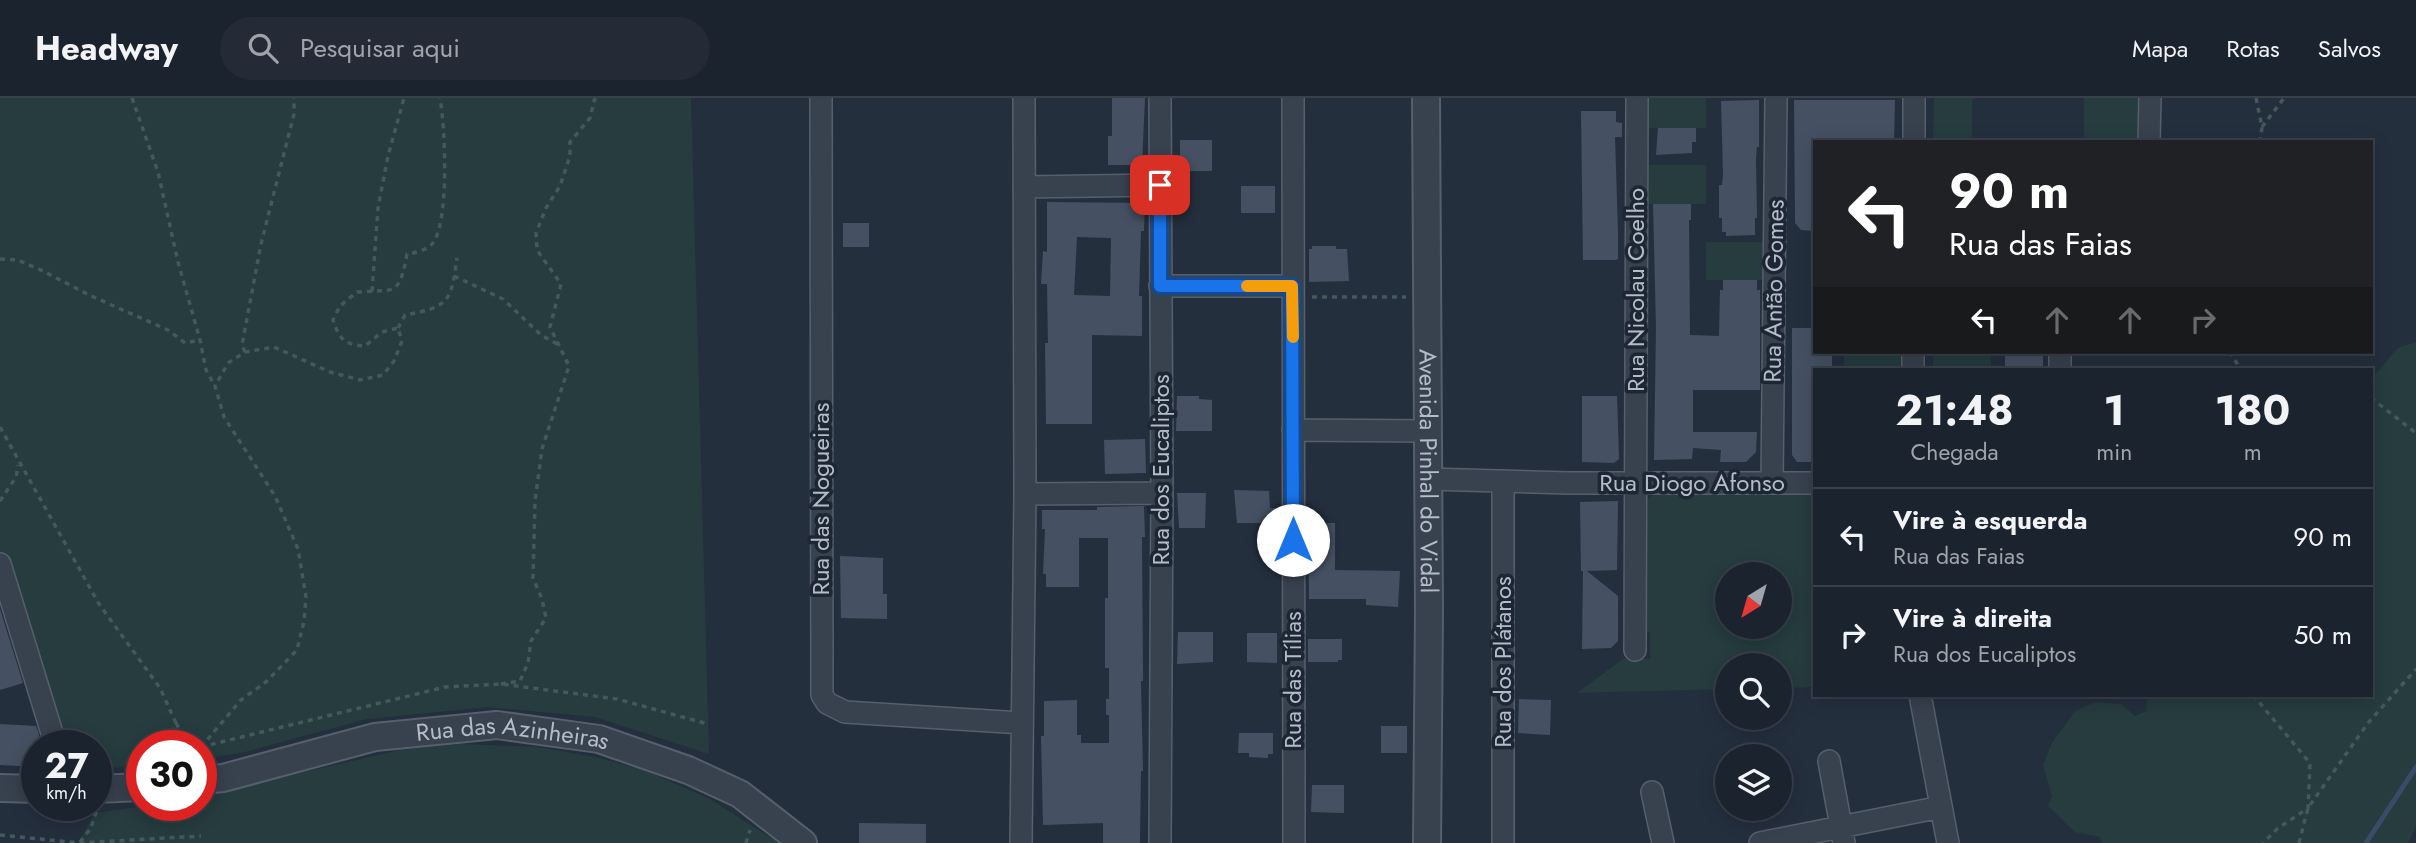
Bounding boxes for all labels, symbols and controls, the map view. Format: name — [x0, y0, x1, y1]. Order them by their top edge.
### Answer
search box — [220, 17, 710, 80]
text: Headway — [35, 25, 178, 72]
icon: search — [244, 29, 282, 67]
text: Pesquisar aqui — [300, 29, 460, 67]
text: Mapa — [2132, 31, 2188, 66]
text: Rotas — [2226, 31, 2280, 66]
text: Salvos — [2318, 31, 2381, 66]
pin — [1130, 155, 1190, 215]
text: 90 m — [1949, 156, 2069, 226]
icon: arrive — [1141, 166, 1179, 204]
icon: left — [1834, 168, 1925, 259]
street label: Rua Nicolau Coelho — [1618, 188, 1653, 392]
street label: Rua Antão Gomes — [1754, 199, 1793, 383]
text: Rua das Faias — [1949, 221, 2132, 267]
icon: left — [1965, 301, 2003, 339]
icon: ahead — [2038, 301, 2076, 339]
icon: ahead — [2111, 301, 2149, 339]
icon: right — [2184, 301, 2222, 339]
street label: Avenida Pinhal do Vidal — [1410, 349, 1447, 593]
street label: Rua dos Eucaliptos — [1143, 374, 1178, 566]
text: 21:48 — [1896, 380, 2014, 441]
text: 1 — [2104, 380, 2125, 441]
text: 180 — [2215, 380, 2290, 441]
street label: Rua das Nogueiras — [803, 403, 838, 595]
text: Chegada — [1911, 435, 1999, 469]
text: min — [2096, 435, 2132, 469]
text: m — [2244, 435, 2262, 469]
street label: Rua Diogo Afonso — [1599, 465, 1785, 500]
text: Vire à esquerda — [1893, 501, 2088, 539]
position arrow — [1256, 503, 1330, 577]
icon: left — [1834, 518, 1872, 556]
text: 90 m — [2293, 518, 2352, 556]
text: Rua das Faias — [1893, 539, 2024, 573]
north arrow — [1715, 562, 1792, 639]
map controls — [1715, 562, 1792, 821]
street label: Rua dos Plátanos — [1485, 576, 1520, 748]
text: Vire à direita — [1893, 599, 2052, 637]
street label: Rua das Tílias — [1275, 611, 1310, 749]
icon: right — [1834, 616, 1872, 654]
text: 50 m — [2294, 616, 2352, 654]
text: Rua dos Eucaliptos — [1893, 637, 2076, 671]
button: search — [1715, 653, 1792, 730]
street label: Rua das Azinheiras — [414, 707, 615, 758]
speed limit sign: 30 — [126, 730, 217, 821]
text: 27 — [44, 741, 89, 791]
button: layers — [1715, 744, 1792, 821]
text: km/h — [46, 780, 87, 806]

